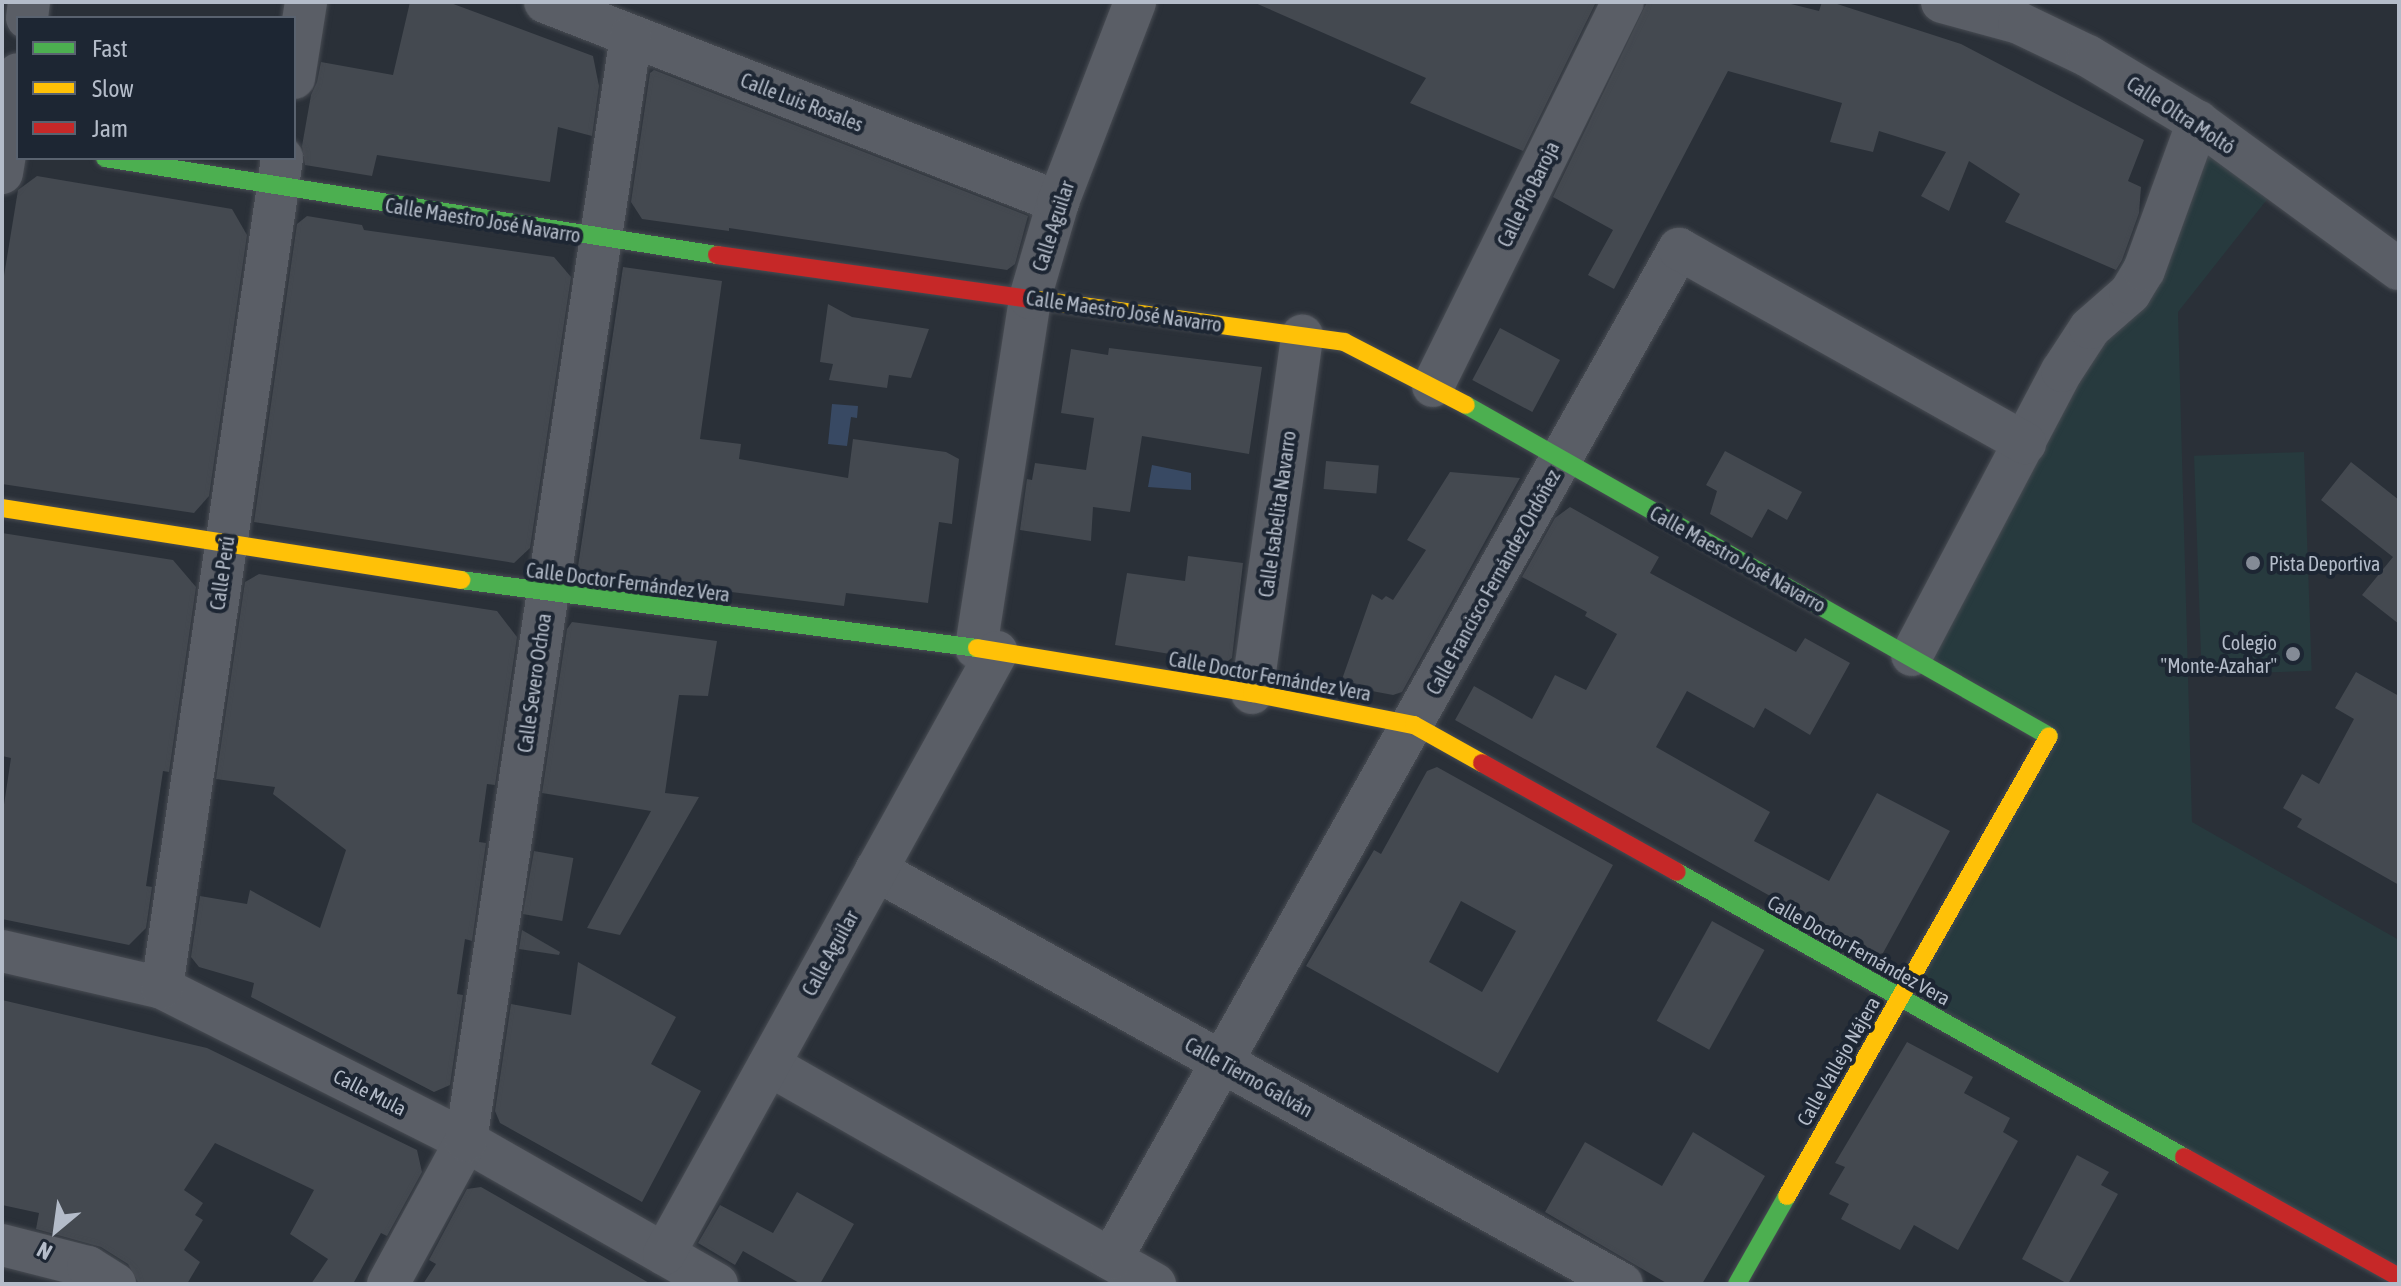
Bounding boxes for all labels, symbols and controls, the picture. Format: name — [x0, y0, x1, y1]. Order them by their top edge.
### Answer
legend — [16, 16, 296, 160]
text: Fast — [92, 35, 128, 62]
street label: Calle Luis Rosales — [737, 68, 867, 136]
street label: Calle Oltra Moltó — [2123, 71, 2239, 159]
text: Slow — [92, 75, 134, 102]
text: Jam — [92, 115, 128, 142]
street label: Calle Pío Baroja — [1492, 137, 1564, 251]
street label: Calle Aguilar — [1027, 178, 1079, 274]
street label: Calle Maestro José Navarro — [384, 193, 582, 247]
street label: Calle Maestro José Navarro — [1025, 285, 1223, 337]
street label: Calle Isabelita Navarro — [1253, 429, 1301, 599]
street label: Calle Francisco Fernández Ordóñez — [1421, 465, 1565, 699]
street label: Calle Maestro José Navarro — [1646, 501, 1830, 617]
street label: Calle Perú — [205, 534, 239, 612]
place label: Pista Deportiva — [2269, 551, 2380, 575]
marker: Pista Deportiva — [2244, 554, 2262, 572]
street label: Calle Doctor Fernández Vera — [525, 558, 731, 606]
street label: Calle Severo Ochoa — [512, 612, 556, 754]
place label: Colegio "Monte-Azahar" — [2161, 630, 2277, 677]
marker: Colegio "Monte-Azahar" — [2284, 645, 2302, 663]
street label: Calle Doctor Fernández Vera — [1167, 646, 1373, 706]
street label: Calle Doctor Fernández Vera — [1764, 890, 1954, 1010]
street label: Calle Aguilar — [797, 906, 863, 1000]
street label: Calle Vallejo Nájera — [1791, 992, 1885, 1130]
street label: Calle Tierno Galván — [1181, 1032, 1317, 1122]
street label: Calle Mula — [330, 1064, 410, 1120]
north arrow — [16, 1190, 96, 1270]
text: N — [32, 1236, 56, 1266]

